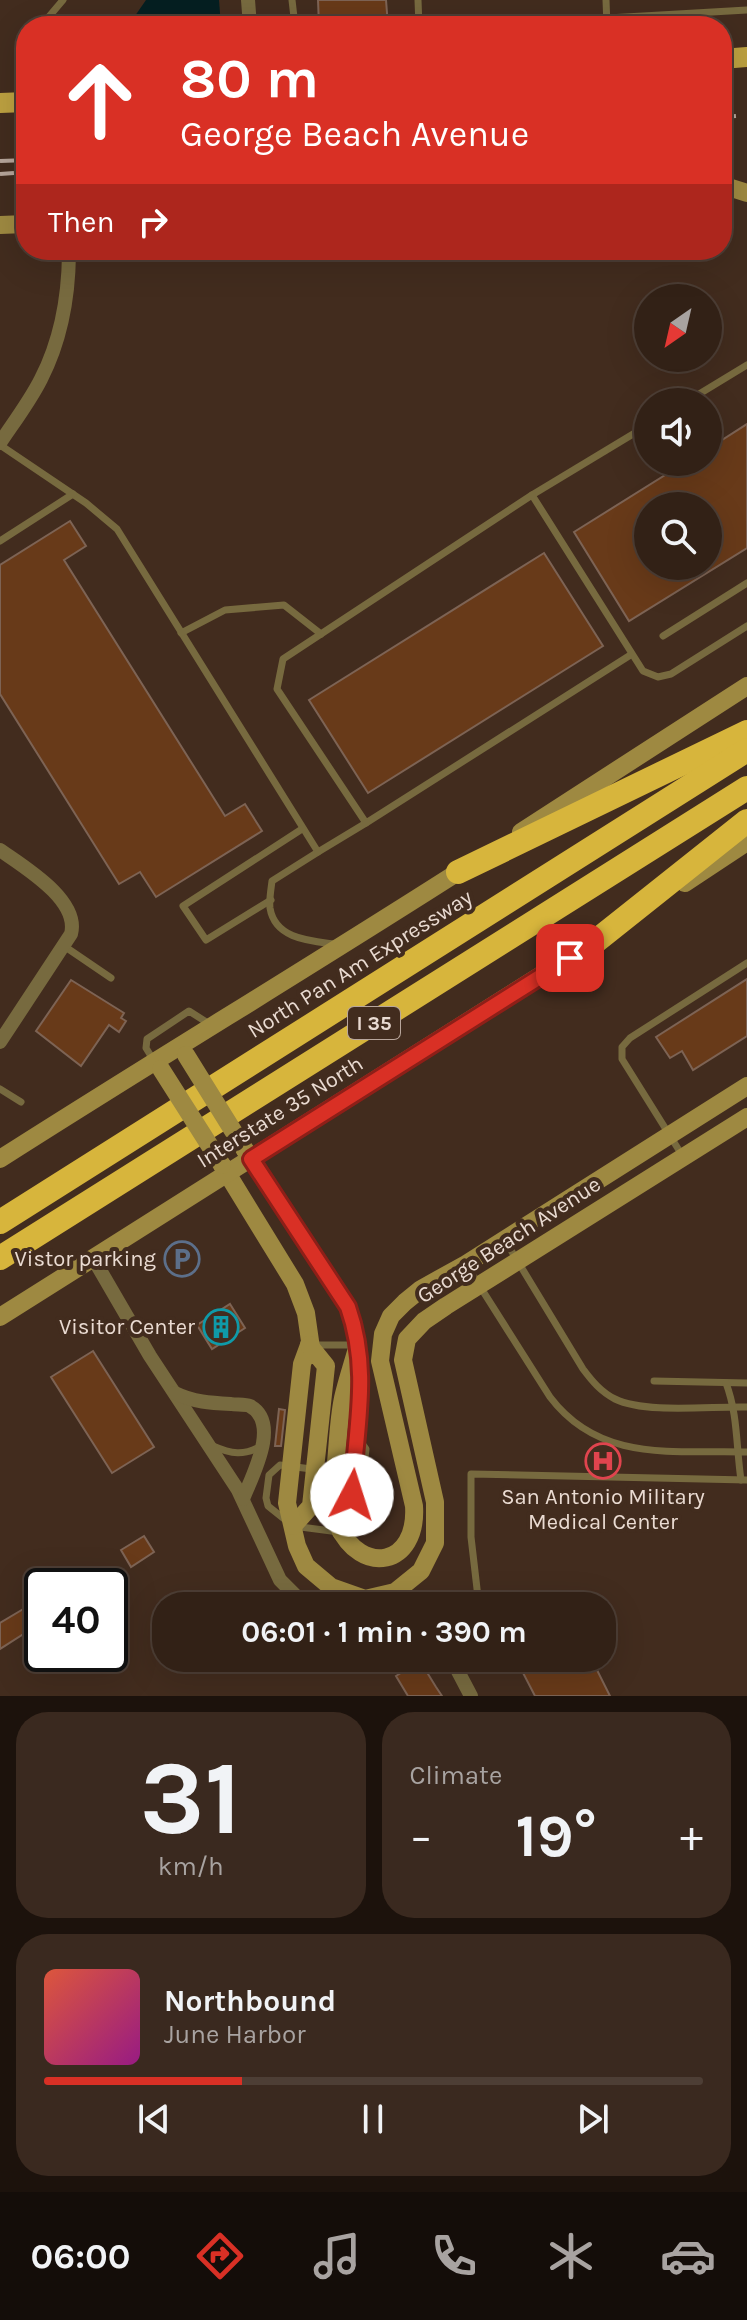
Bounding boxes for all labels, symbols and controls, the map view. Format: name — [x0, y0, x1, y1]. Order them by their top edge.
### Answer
text: 80 m — [180, 46, 319, 111]
icon: ahead — [48, 48, 152, 152]
text: George Beach Avenue — [180, 113, 529, 155]
icon: right — [131, 200, 175, 244]
text: Then — [48, 204, 115, 240]
north arrow — [634, 284, 722, 372]
map controls — [634, 284, 722, 580]
button: sound — [634, 388, 722, 476]
button: search — [634, 492, 722, 580]
street label: North Pan Am Expressway — [243, 884, 477, 1044]
pin — [536, 924, 604, 992]
icon: arrive — [548, 936, 592, 980]
road number: I 35 — [348, 1007, 400, 1039]
street label: Interstate 35 North — [192, 1050, 368, 1174]
street label: George Beach Avenue — [412, 1171, 606, 1309]
parking icon: Vistor parking — [163, 1240, 201, 1278]
place label: Vistor parking — [14, 1246, 157, 1272]
building icon: Visitor Center — [202, 1308, 240, 1346]
place label: Visitor Center — [59, 1314, 195, 1340]
hospital icon: San Antonio Military Medical Center — [584, 1442, 622, 1480]
position arrow — [310, 1453, 394, 1537]
place label: San Antonio Military Medical Center — [501, 1484, 705, 1535]
speed limit sign: 40 — [24, 1568, 128, 1672]
text: 06:01 · 1 min · 390 m — [241, 1614, 527, 1650]
text: 31 — [140, 1738, 242, 1859]
text: Climate — [410, 1760, 502, 1791]
text: 19° — [516, 1801, 597, 1871]
text: − — [410, 1811, 433, 1862]
text: + — [680, 1811, 703, 1862]
text: km/h — [158, 1851, 224, 1882]
text: Northbound — [164, 1983, 336, 2019]
text: June Harbor — [164, 2019, 306, 2050]
icon: previous — [132, 2097, 176, 2141]
icon: pause — [351, 2097, 395, 2141]
icon: next — [571, 2097, 615, 2141]
icon: directions — [192, 2228, 248, 2284]
icon: music — [309, 2228, 365, 2284]
icon: phone — [426, 2228, 482, 2284]
icon: climate — [543, 2228, 599, 2284]
icon: car — [660, 2228, 716, 2284]
text: 06:00 — [31, 2235, 130, 2277]

